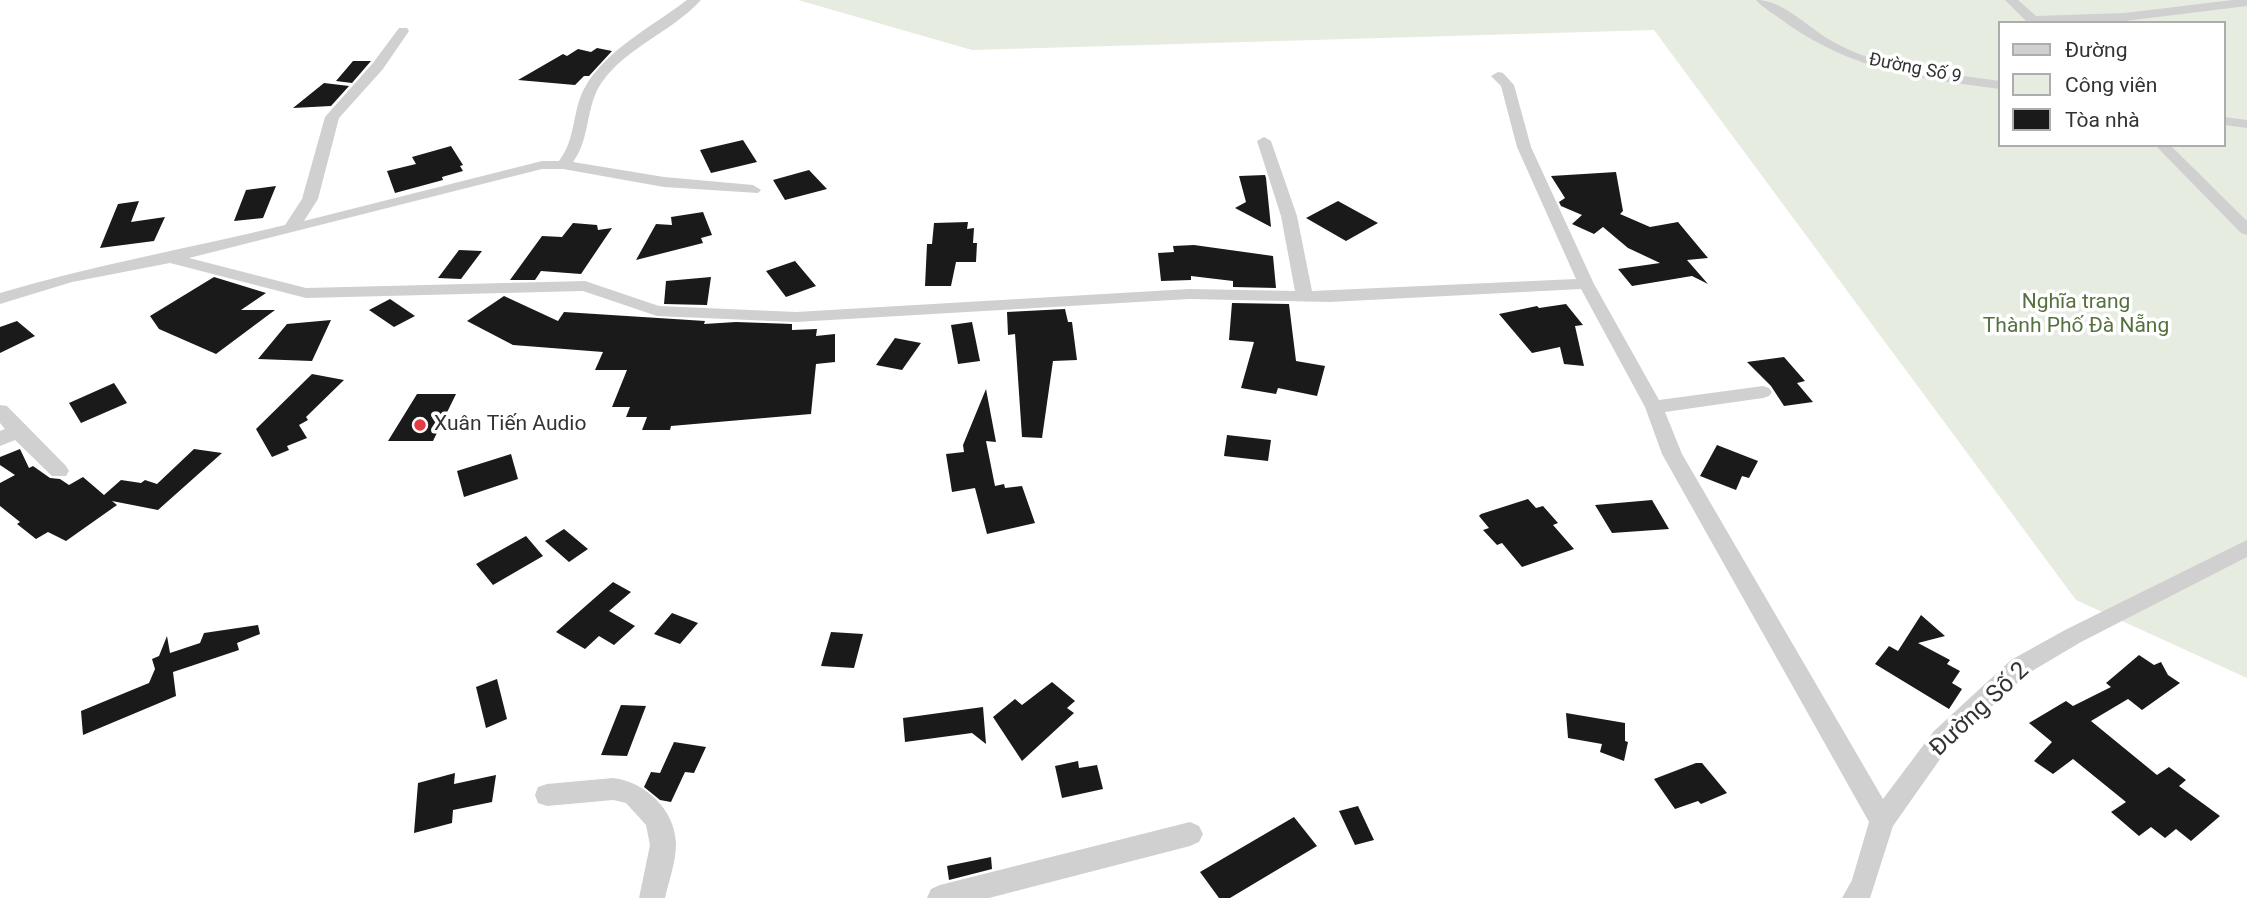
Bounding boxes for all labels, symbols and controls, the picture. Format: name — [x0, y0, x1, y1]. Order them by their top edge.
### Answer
legend — [1998, 21, 2226, 147]
text: Đường — [2065, 38, 2127, 62]
street label: Đường Số 9 — [1867, 49, 1963, 89]
text: Công viên — [2065, 73, 2157, 97]
text: Tòa nhà — [2065, 108, 2140, 132]
park label: Nghĩa trang Thành Phố Đà Nẵng — [1983, 290, 2169, 340]
place label: Xuân Tiến Audio — [434, 412, 586, 438]
marker: Xuân Tiến Audio — [412, 417, 428, 433]
street label: Đường Số 2 — [1925, 657, 2035, 763]

